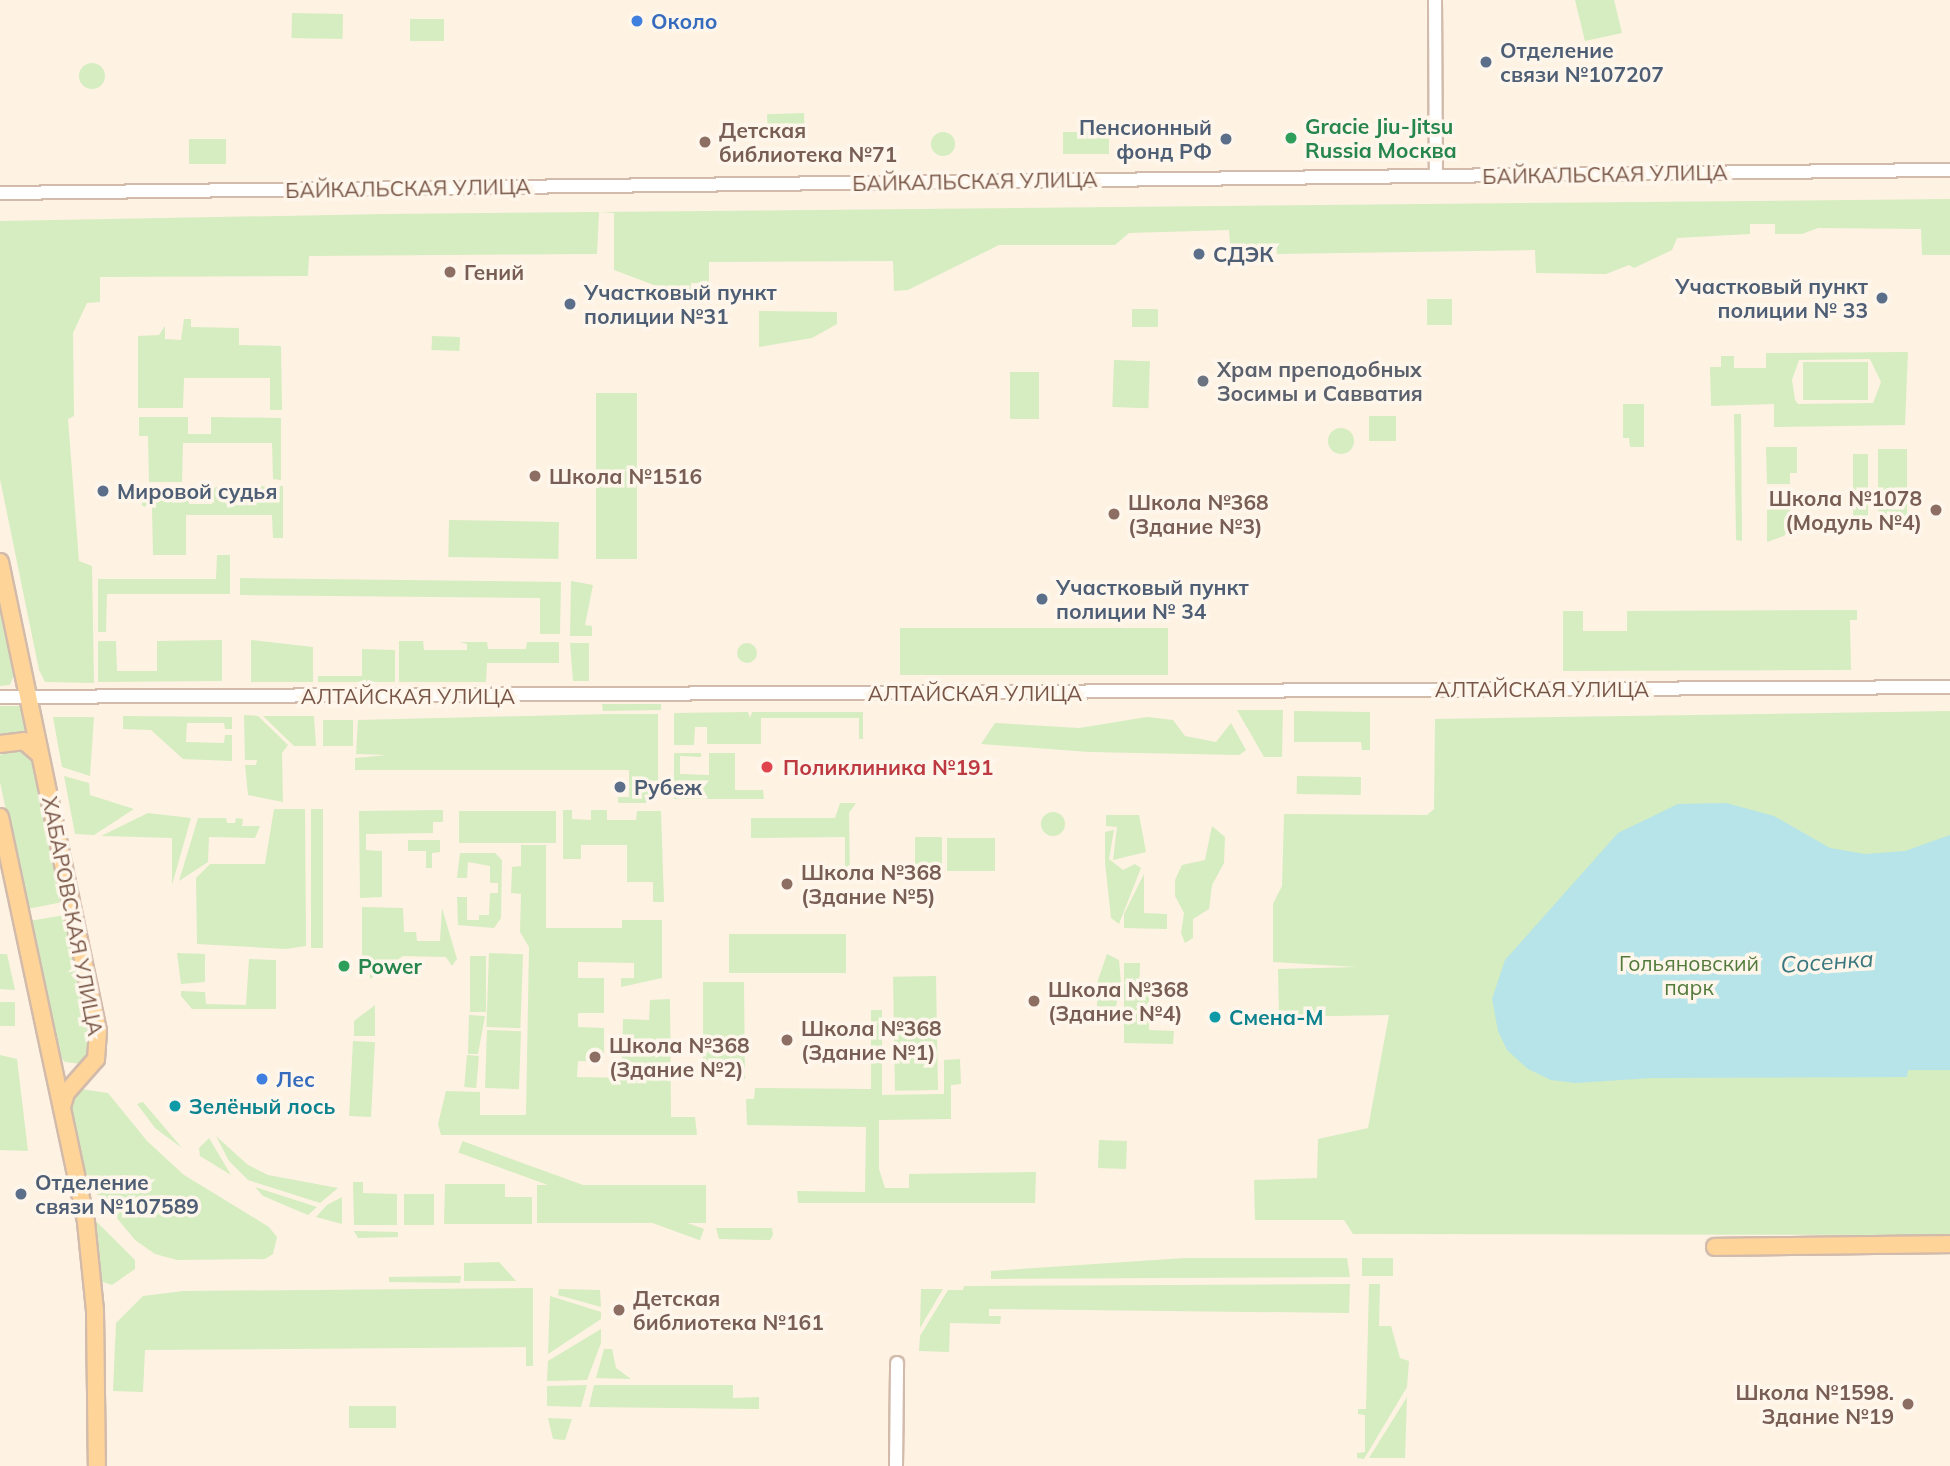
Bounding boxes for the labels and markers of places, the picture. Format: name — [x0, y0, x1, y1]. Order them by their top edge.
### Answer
place label: Около — [651, 8, 718, 34]
marker: Около — [629, 13, 645, 29]
place label: Отделение связи №107207 — [1500, 37, 1664, 87]
marker: Отделение связи №107207 — [1478, 54, 1494, 70]
place label: Gracie Jiu-Jitsu Russia Москва — [1305, 113, 1457, 163]
place label: Пенсионный фонд РФ — [1079, 114, 1212, 164]
place label: Детская библиотека №71 — [719, 117, 897, 167]
marker: Gracie Jiu-Jitsu Russia Москва — [1283, 130, 1299, 146]
marker: Пенсионный фонд РФ — [1218, 131, 1234, 147]
marker: Детская библиотека №71 — [697, 134, 713, 150]
place label: СДЭК — [1213, 241, 1274, 267]
marker: СДЭК — [1191, 246, 1207, 262]
place label: Гений — [464, 259, 524, 285]
marker: Гений — [442, 264, 458, 280]
place label: Участковый пункт полиции № 33 — [1675, 273, 1868, 323]
place label: Участковый пункт полиции №31 — [584, 279, 777, 329]
marker: Участковый пункт полиции № 33 — [1874, 290, 1890, 306]
marker: Участковый пункт полиции №31 — [562, 296, 578, 312]
place label: Храм преподобных Зосимы и Савватия — [1217, 356, 1423, 406]
marker: Храм преподобных Зосимы и Савватия — [1195, 373, 1211, 389]
place label: Школа №1516 — [549, 463, 702, 489]
marker: Школа №1516 — [527, 468, 543, 484]
place label: Мировой судья — [117, 478, 277, 504]
marker: Мировой судья — [95, 483, 111, 499]
place label: Школа №1078 (Модуль №4) — [1769, 485, 1922, 535]
place label: Школа №368 (Здание №3) — [1128, 489, 1269, 539]
marker: Школа №1078 (Модуль №4) — [1928, 502, 1944, 518]
marker: Школа №368 (Здание №3) — [1106, 506, 1122, 522]
place label: Участковый пункт полиции № 34 — [1056, 574, 1249, 624]
marker: Участковый пункт полиции № 34 — [1034, 591, 1050, 607]
place label: Поликлиника №191 — [783, 754, 993, 780]
marker: Поликлиника №191 — [757, 757, 777, 777]
place label: Рубеж — [634, 774, 702, 800]
marker: Рубеж — [612, 779, 628, 795]
place label: Школа №368 (Здание №5) — [801, 859, 942, 909]
marker: Школа №368 (Здание №5) — [779, 876, 795, 892]
place label: Power — [358, 953, 422, 979]
marker: Power — [336, 958, 352, 974]
place label: Школа №368 (Здание №4) — [1048, 976, 1189, 1026]
marker: Школа №368 (Здание №4) — [1026, 993, 1042, 1009]
place label: Смена-М — [1229, 1004, 1324, 1030]
marker: Смена-М — [1207, 1009, 1223, 1025]
place label: Школа №368 (Здание №1) — [801, 1015, 942, 1065]
place label: Школа №368 (Здание №2) — [609, 1032, 750, 1082]
marker: Школа №368 (Здание №1) — [779, 1032, 795, 1048]
marker: Школа №368 (Здание №2) — [587, 1049, 603, 1065]
place label: Лес — [276, 1066, 315, 1092]
marker: Лес — [254, 1071, 270, 1087]
place label: Зелёный лось — [189, 1093, 335, 1119]
marker: Зелёный лось — [167, 1098, 183, 1114]
place label: Отделение связи №107589 — [35, 1169, 199, 1219]
marker: Отделение связи №107589 — [13, 1186, 29, 1202]
place label: Детская библиотека №161 — [633, 1285, 824, 1335]
marker: Детская библиотека №161 — [611, 1302, 627, 1318]
place label: Школа №1598. Здание №19 — [1736, 1379, 1894, 1429]
marker: Школа №1598. Здание №19 — [1900, 1396, 1916, 1412]

